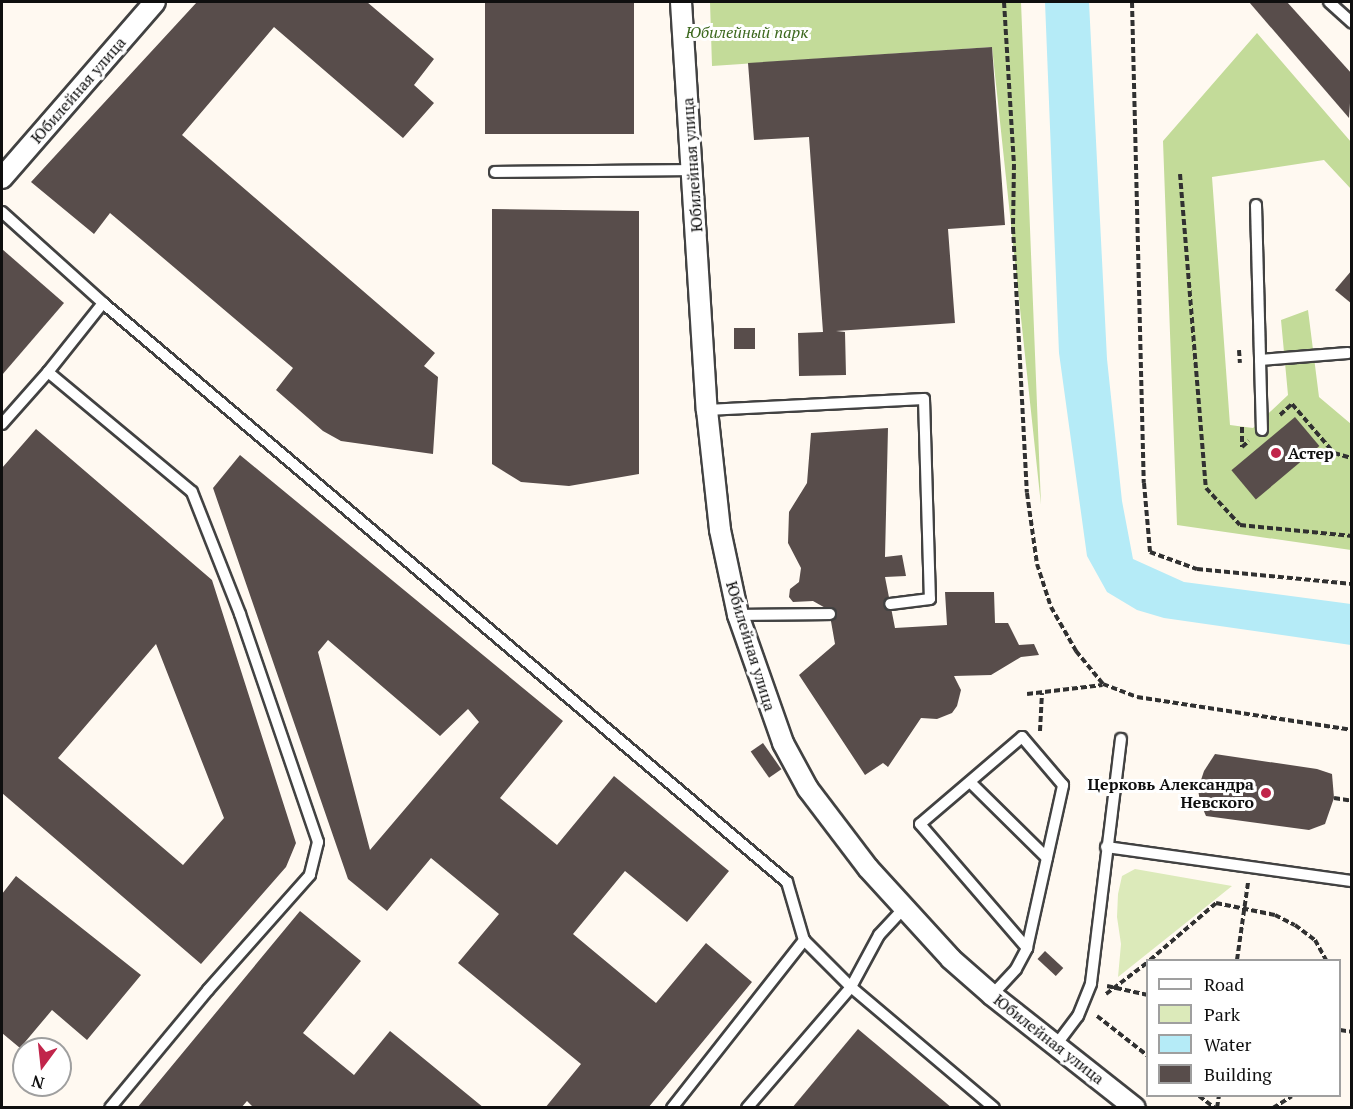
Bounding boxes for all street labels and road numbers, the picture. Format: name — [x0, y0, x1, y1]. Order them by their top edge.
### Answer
street label: Юбилейная улица — [27, 33, 129, 147]
street label: Юбилейная улица — [678, 97, 706, 233]
street label: Юбилейная улица — [722, 579, 780, 713]
street label: Юбилейная улица — [990, 990, 1108, 1088]

